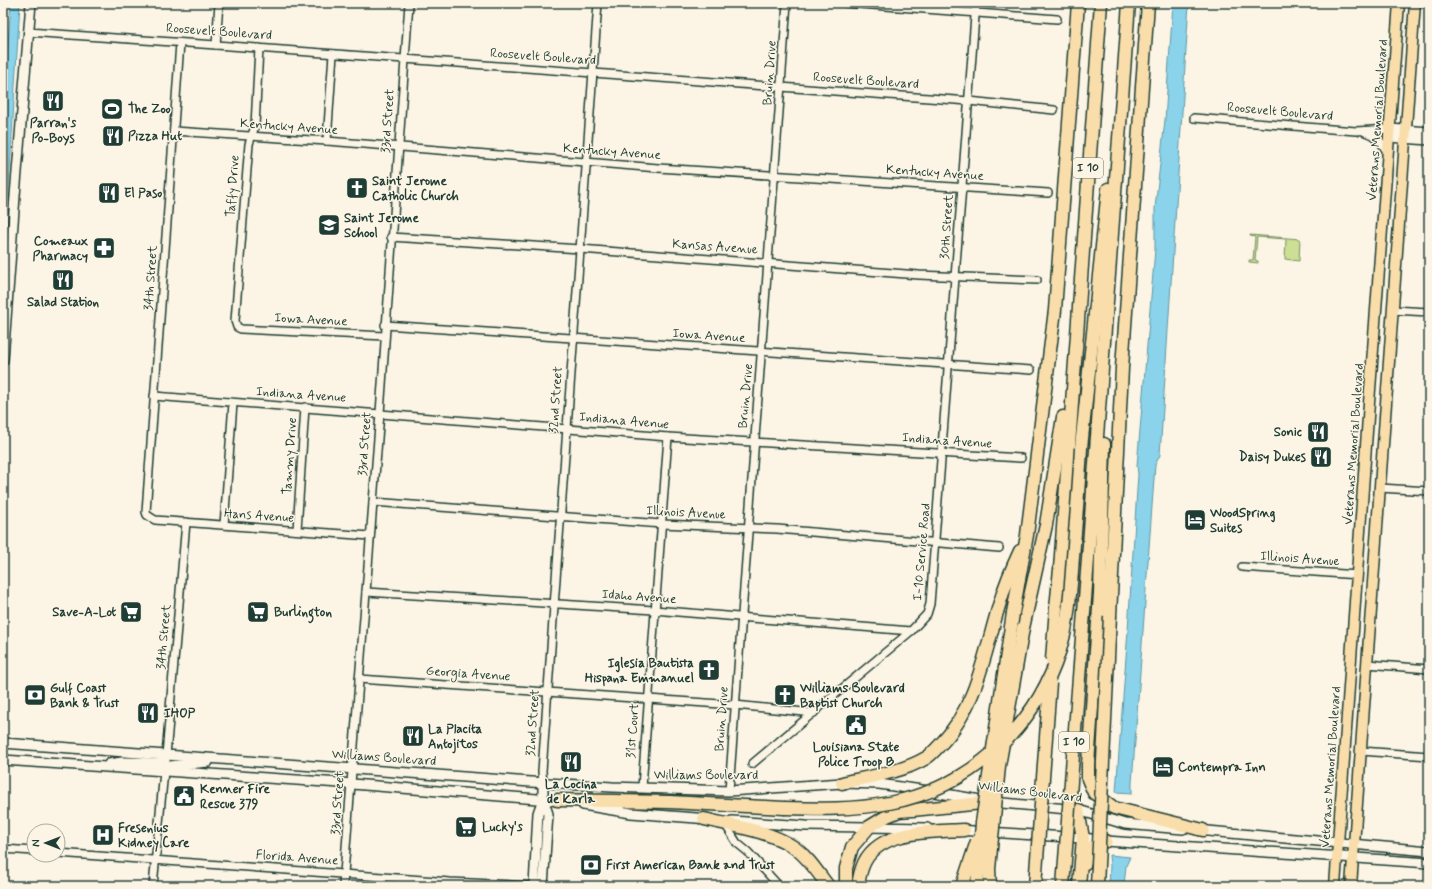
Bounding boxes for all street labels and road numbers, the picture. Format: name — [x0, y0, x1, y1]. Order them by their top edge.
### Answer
street label: Roosevelt Boulevard — [165, 20, 273, 44]
street label: Veterans Memorial Boulevard — [1364, 39, 1392, 201]
street label: Bruin Drive — [759, 40, 781, 106]
street label: Roosevelt Boulevard — [489, 45, 597, 69]
street label: Roosevelt Boulevard — [812, 69, 920, 93]
street label: 33rd Street — [377, 88, 399, 154]
street label: Roosevelt Boulevard — [1226, 99, 1334, 125]
street label: Kentucky Avenue — [239, 115, 339, 139]
street label: Kentucky Avenue — [562, 140, 662, 164]
street label: Taffy Drive — [222, 154, 244, 218]
road number: I 10 — [1073, 158, 1103, 178]
street label: Kentucky Avenue — [885, 161, 985, 185]
street label: 30th Street — [936, 194, 958, 260]
street label: Kansas Avenue — [672, 236, 758, 258]
street label: 34th Street — [140, 244, 162, 311]
street label: Iowa Avenue — [274, 310, 348, 330]
street label: Iowa Avenue — [672, 325, 746, 347]
street label: Bruin Drive — [735, 363, 757, 429]
street label: Veterans Memorial Boulevard — [1340, 363, 1368, 525]
street label: 32nd Street — [545, 366, 567, 434]
street label: Indiana Avenue — [255, 383, 347, 407]
street label: Indiana Avenue — [578, 409, 670, 433]
street label: 33rd Street — [354, 411, 376, 477]
street label: Tammy Drive — [279, 417, 301, 495]
street label: Indiana Avenue — [901, 429, 993, 453]
street label: Illinois Avenue — [646, 502, 726, 524]
street label: I-10 Service Road — [909, 503, 935, 601]
street label: Hans Avenue — [223, 505, 295, 527]
street label: Illinois Avenue — [1260, 548, 1340, 570]
street label: Idaho Avenue — [601, 586, 677, 608]
street label: 34th Street — [153, 603, 175, 670]
street label: Georgia Avenue — [425, 663, 511, 686]
street label: Bruin Drive — [711, 686, 733, 752]
street label: Veterans Memorial Boulevard — [1317, 686, 1345, 848]
street label: 32nd Street — [522, 689, 544, 757]
street label: 31st Court — [623, 703, 643, 759]
road number: I 10 — [1059, 732, 1089, 752]
street label: Williams Boulevard — [331, 746, 437, 770]
street label: Williams Boulevard — [654, 767, 758, 784]
street label: 33rd Street — [327, 770, 349, 836]
street label: Williams Boulevard — [977, 777, 1083, 807]
street label: Florida Avenue — [255, 847, 339, 869]

